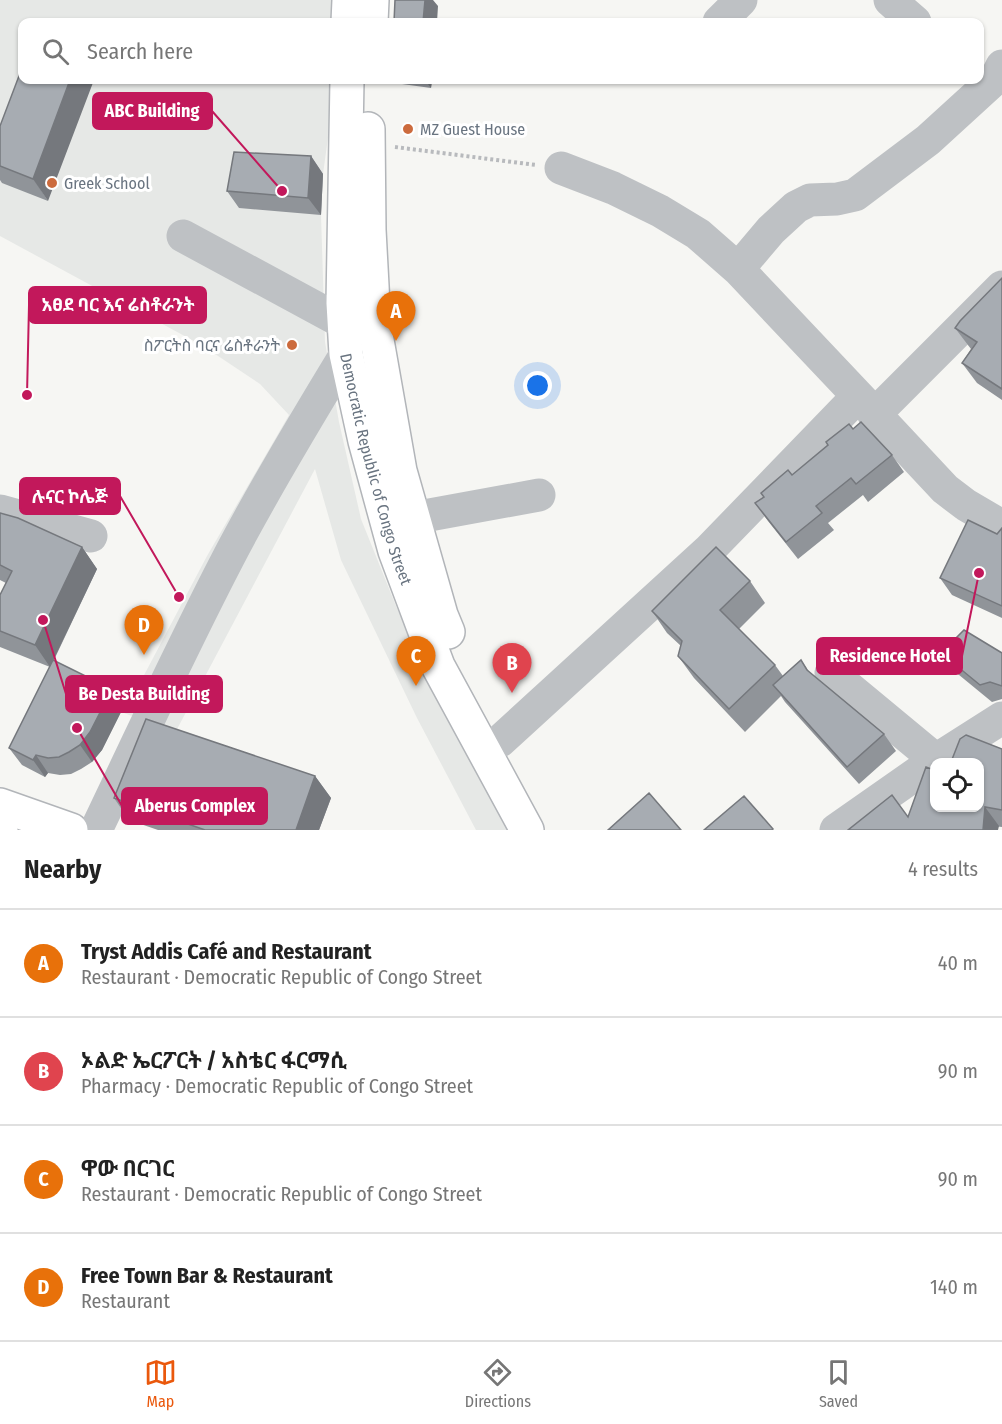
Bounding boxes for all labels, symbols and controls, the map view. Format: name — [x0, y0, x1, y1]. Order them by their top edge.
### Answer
search box — [18, 18, 984, 84]
icon: search — [39, 35, 72, 68]
text: Search here — [87, 38, 193, 65]
callout: ABC Building — [93, 93, 212, 129]
text: ABC Building — [104, 100, 199, 122]
place label: MZ Guest House — [420, 120, 525, 139]
marker: MZ Guest House — [401, 122, 415, 136]
place label: Greek School — [64, 174, 150, 193]
marker: Greek School — [45, 176, 59, 190]
callout: አፀደ ባር እና ሬስቶራንት — [29, 287, 206, 323]
pin: A — [376, 292, 416, 341]
text: አፀደ ባር እና ሬስቶራንት — [41, 294, 195, 316]
place label: ስፖርትስ ባርና ሬስቶራንት — [144, 336, 280, 355]
marker: ስፖርትስ ባርና ሬስቶራንት — [285, 338, 299, 352]
street label: Democratic Republic of Congo Street — [337, 351, 417, 588]
your location — [523, 371, 552, 400]
callout: ሉናር ኮሌጅ — [20, 478, 120, 514]
text: ሉናር ኮሌጅ — [32, 486, 108, 508]
pin: D — [124, 606, 164, 655]
pin: C — [396, 636, 436, 686]
callout: Residence Hotel — [817, 638, 962, 674]
pin: B — [492, 644, 532, 693]
text: Residence Hotel — [830, 645, 950, 667]
callout: Be Desta Building — [66, 676, 222, 712]
text: Be Desta Building — [78, 683, 210, 705]
map controls — [930, 758, 984, 812]
button: locate — [930, 758, 984, 812]
callout: Aberus Complex — [122, 788, 267, 824]
text: Aberus Complex — [134, 795, 256, 817]
text: Nearby — [24, 854, 101, 885]
text: 4 results — [908, 857, 978, 881]
text: Tryst Addis Café and Restaurant — [81, 938, 372, 965]
text: A — [38, 951, 49, 975]
text: 40 m — [938, 951, 978, 975]
text: Restaurant · Democratic Republic of Congo Street — [81, 965, 482, 989]
text: ኦልድ ኤርፖርት / አስቴር ፋርማሲ — [81, 1047, 347, 1074]
text: B — [38, 1059, 49, 1083]
text: 90 m — [938, 1059, 978, 1083]
text: Pharmacy · Democratic Republic of Congo Street — [81, 1074, 473, 1098]
text: ዋው በርገር — [81, 1155, 175, 1182]
text: C — [38, 1167, 49, 1191]
text: 90 m — [938, 1167, 978, 1191]
text: Restaurant · Democratic Republic of Congo Street — [81, 1182, 482, 1206]
text: Free Town Bar & Restaurant — [81, 1262, 333, 1289]
text: D — [38, 1275, 49, 1299]
text: 140 m — [930, 1275, 978, 1299]
text: Restaurant — [81, 1289, 170, 1313]
tab: Map — [144, 1356, 177, 1411]
tab: Directions — [465, 1356, 531, 1411]
tab: Saved — [819, 1356, 858, 1411]

